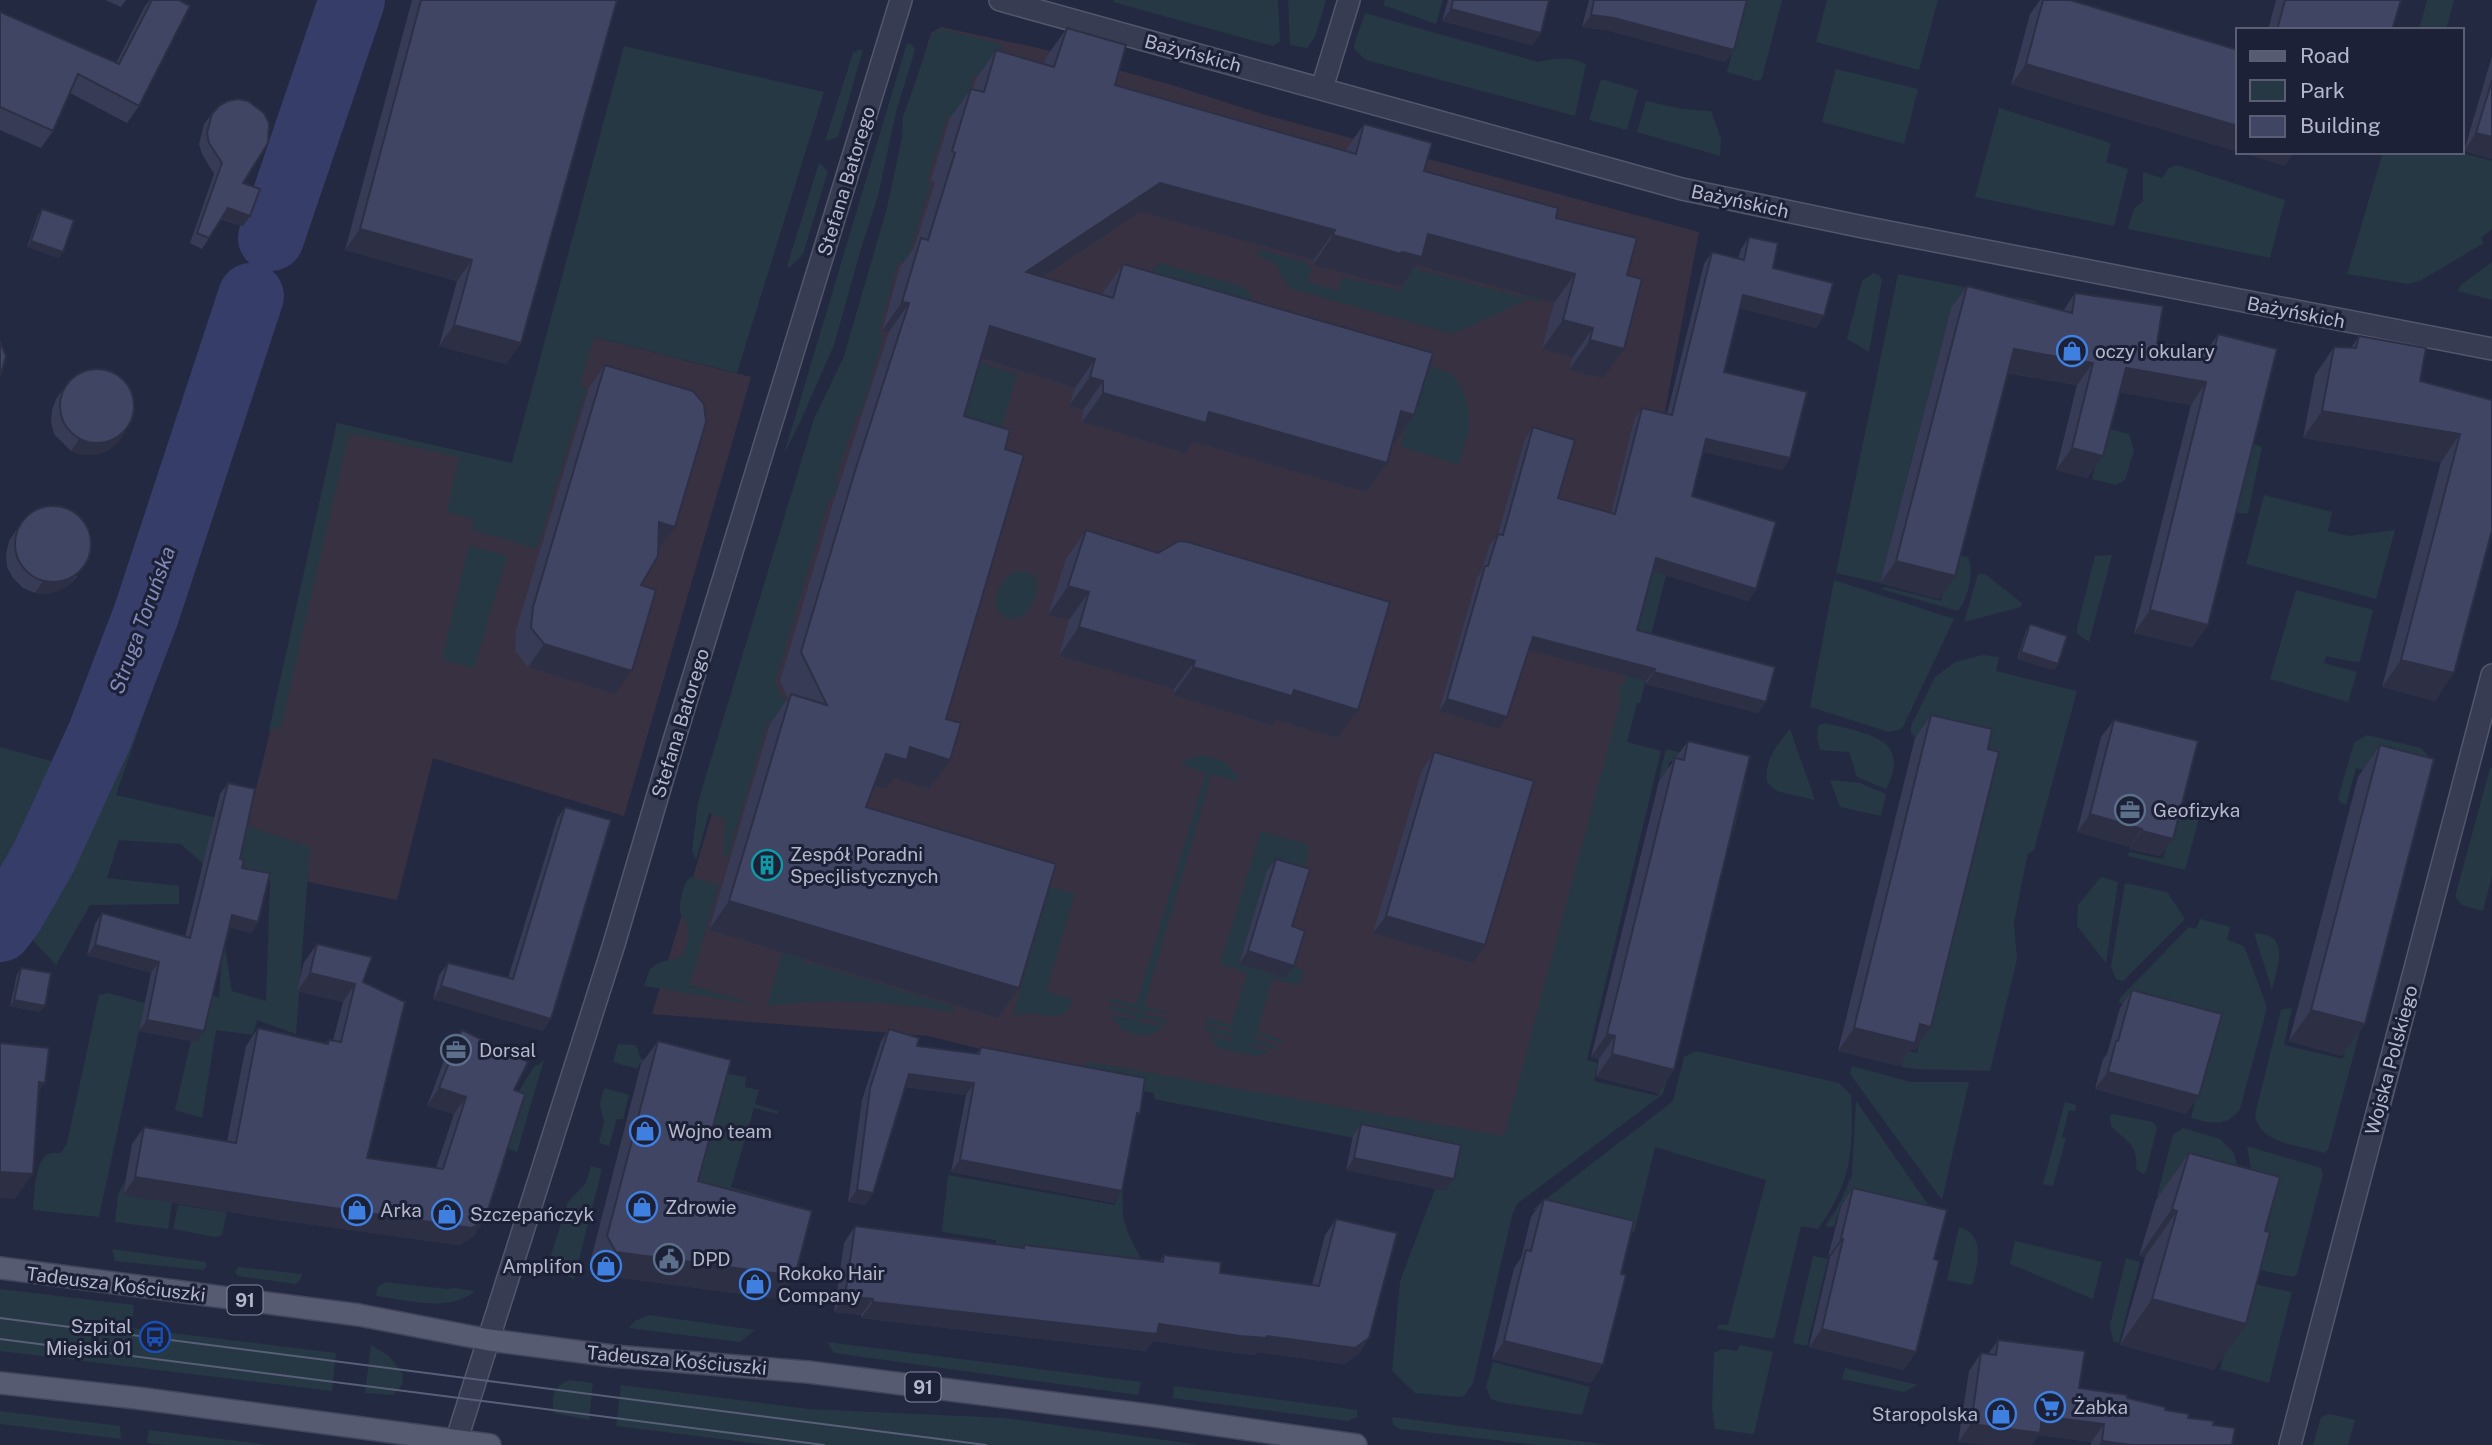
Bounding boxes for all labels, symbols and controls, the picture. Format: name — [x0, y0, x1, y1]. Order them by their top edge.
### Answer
legend — [2236, 28, 2464, 154]
street label: Bażyńskich — [1142, 30, 1244, 76]
text: Road — [2300, 43, 2350, 68]
text: Park — [2300, 78, 2345, 103]
street label: Stefana Batorego — [813, 104, 879, 258]
text: Building — [2300, 113, 2381, 138]
street label: Bażyńskich — [1689, 180, 1791, 222]
street label: Bażyńskich — [2245, 292, 2347, 332]
shop icon: oczy i okulary — [2055, 334, 2089, 368]
place label: oczy i okulary — [2095, 340, 2215, 362]
water label: Struga Toruńska — [104, 543, 180, 697]
street label: Stefana Batorego — [647, 646, 713, 800]
office icon: Geofizyka — [2113, 793, 2147, 827]
place label: Geofizyka — [2153, 799, 2240, 821]
place label: Zespół Poradni Specjlistycznych — [790, 843, 938, 887]
building icon: Zespół Poradni Specjlistycznych — [750, 848, 784, 882]
street label: Wojska Polskiego — [2360, 983, 2422, 1137]
office icon: Dorsal — [439, 1033, 473, 1067]
place label: Dorsal — [479, 1039, 536, 1061]
shop icon: Wojno team — [628, 1114, 662, 1148]
place label: Wojno team — [668, 1120, 772, 1142]
shop icon: Zdrowie — [625, 1190, 659, 1224]
shop icon: Arka — [340, 1193, 374, 1227]
place label: Zdrowie — [665, 1196, 736, 1218]
shop icon: Szczepańczyk — [430, 1197, 464, 1231]
place label: Arka — [380, 1199, 422, 1221]
place label: Szczepańczyk — [470, 1203, 594, 1225]
public building icon: DPD — [652, 1242, 686, 1276]
place label: DPD — [692, 1248, 730, 1270]
shop icon: Amplifon — [589, 1249, 623, 1283]
place label: Amplifon — [502, 1255, 583, 1277]
street label: Tadeusza Kościuszki — [25, 1262, 207, 1306]
place label: Rokoko Hair Company — [778, 1262, 885, 1306]
shop icon: Rokoko Hair Company — [738, 1267, 772, 1301]
road number: 91 — [228, 1286, 262, 1315]
place label: Szpital Miejski 01 — [46, 1315, 132, 1359]
bus stop icon: Szpital Miejski 01 — [138, 1320, 172, 1354]
street label: Tadeusza Kościuszki — [586, 1341, 768, 1379]
road number: 91 — [906, 1372, 940, 1402]
supermarket icon: Żabka — [2033, 1390, 2067, 1424]
place label: Żabka — [2073, 1396, 2128, 1418]
shop icon: Staropolska — [1984, 1397, 2018, 1431]
place label: Staropolska — [1872, 1403, 1978, 1425]

